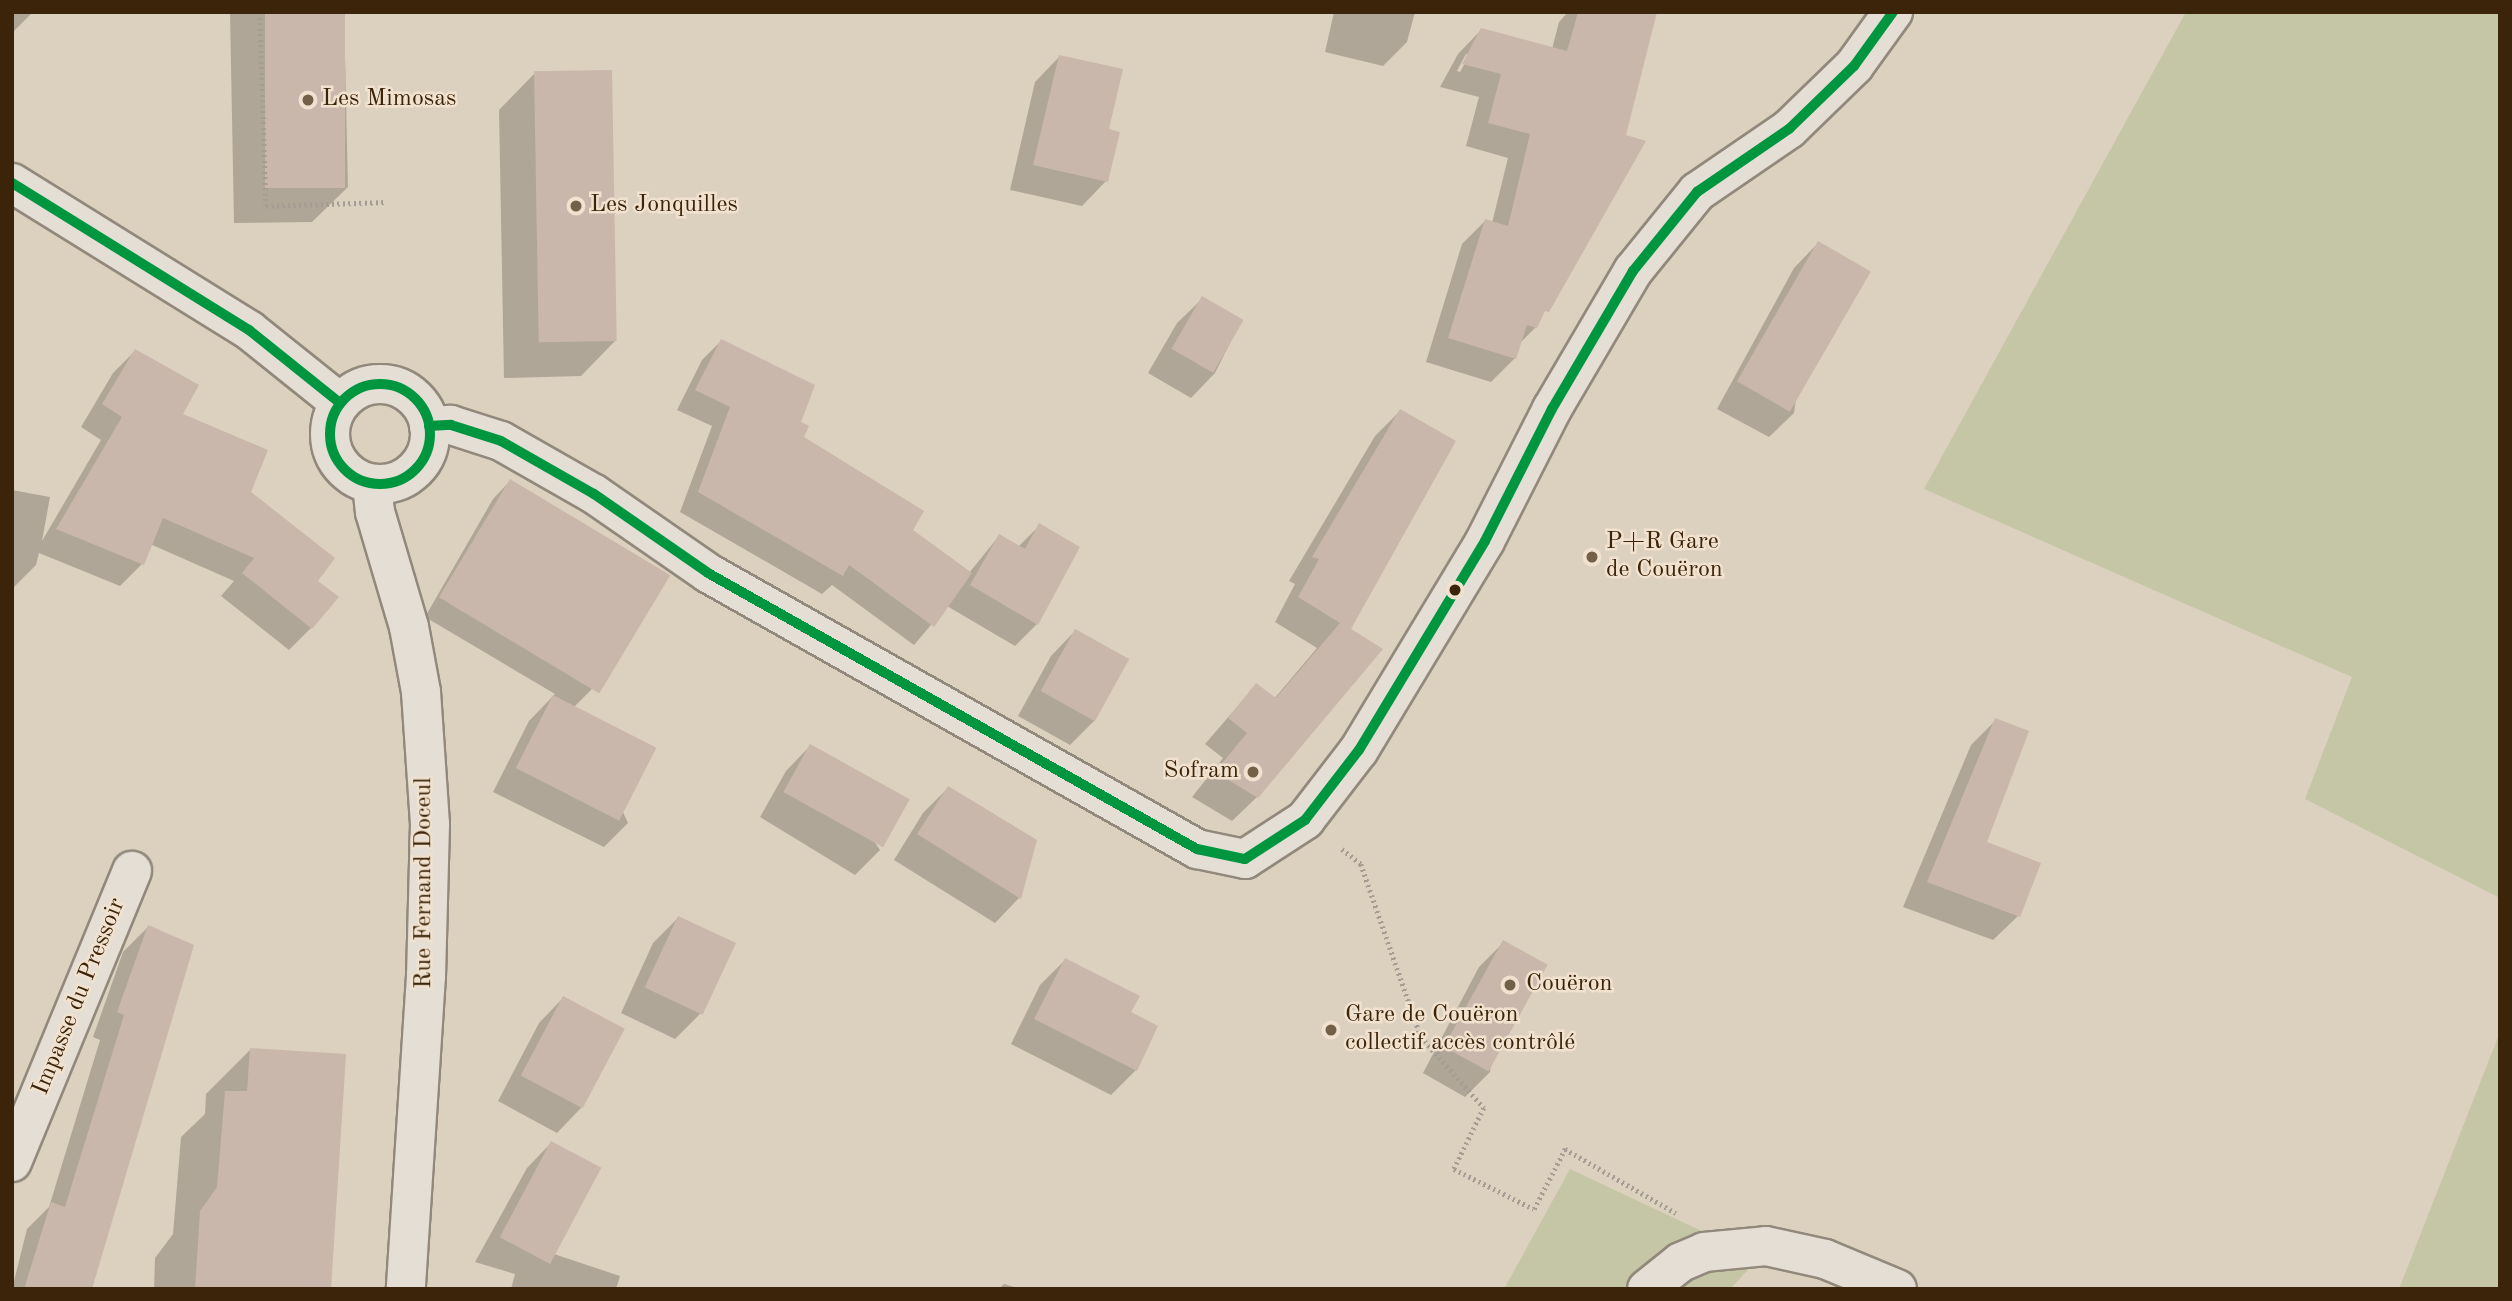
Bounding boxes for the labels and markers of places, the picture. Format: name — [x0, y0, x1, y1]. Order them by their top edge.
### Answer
place label: Les Mimosas — [322, 86, 456, 114]
marker: Les Mimosas — [300, 92, 316, 108]
place label: Les Jonquilles — [590, 192, 738, 220]
marker: Les Jonquilles — [568, 198, 584, 214]
place label: P+R Gare de Couëron — [1606, 529, 1723, 585]
marker: P+R Gare de Couëron — [1584, 549, 1600, 565]
unlabelled marker — [1448, 583, 1462, 597]
place label: Sofram — [1164, 758, 1239, 786]
marker: Sofram — [1245, 764, 1261, 780]
place label: Couëron — [1526, 971, 1613, 999]
marker: Couëron — [1500, 975, 1520, 995]
place label: Gare de Couëron collectif accès contrôlé — [1345, 1002, 1575, 1058]
marker: Gare de Couëron collectif accès contrôlé — [1323, 1022, 1339, 1038]

